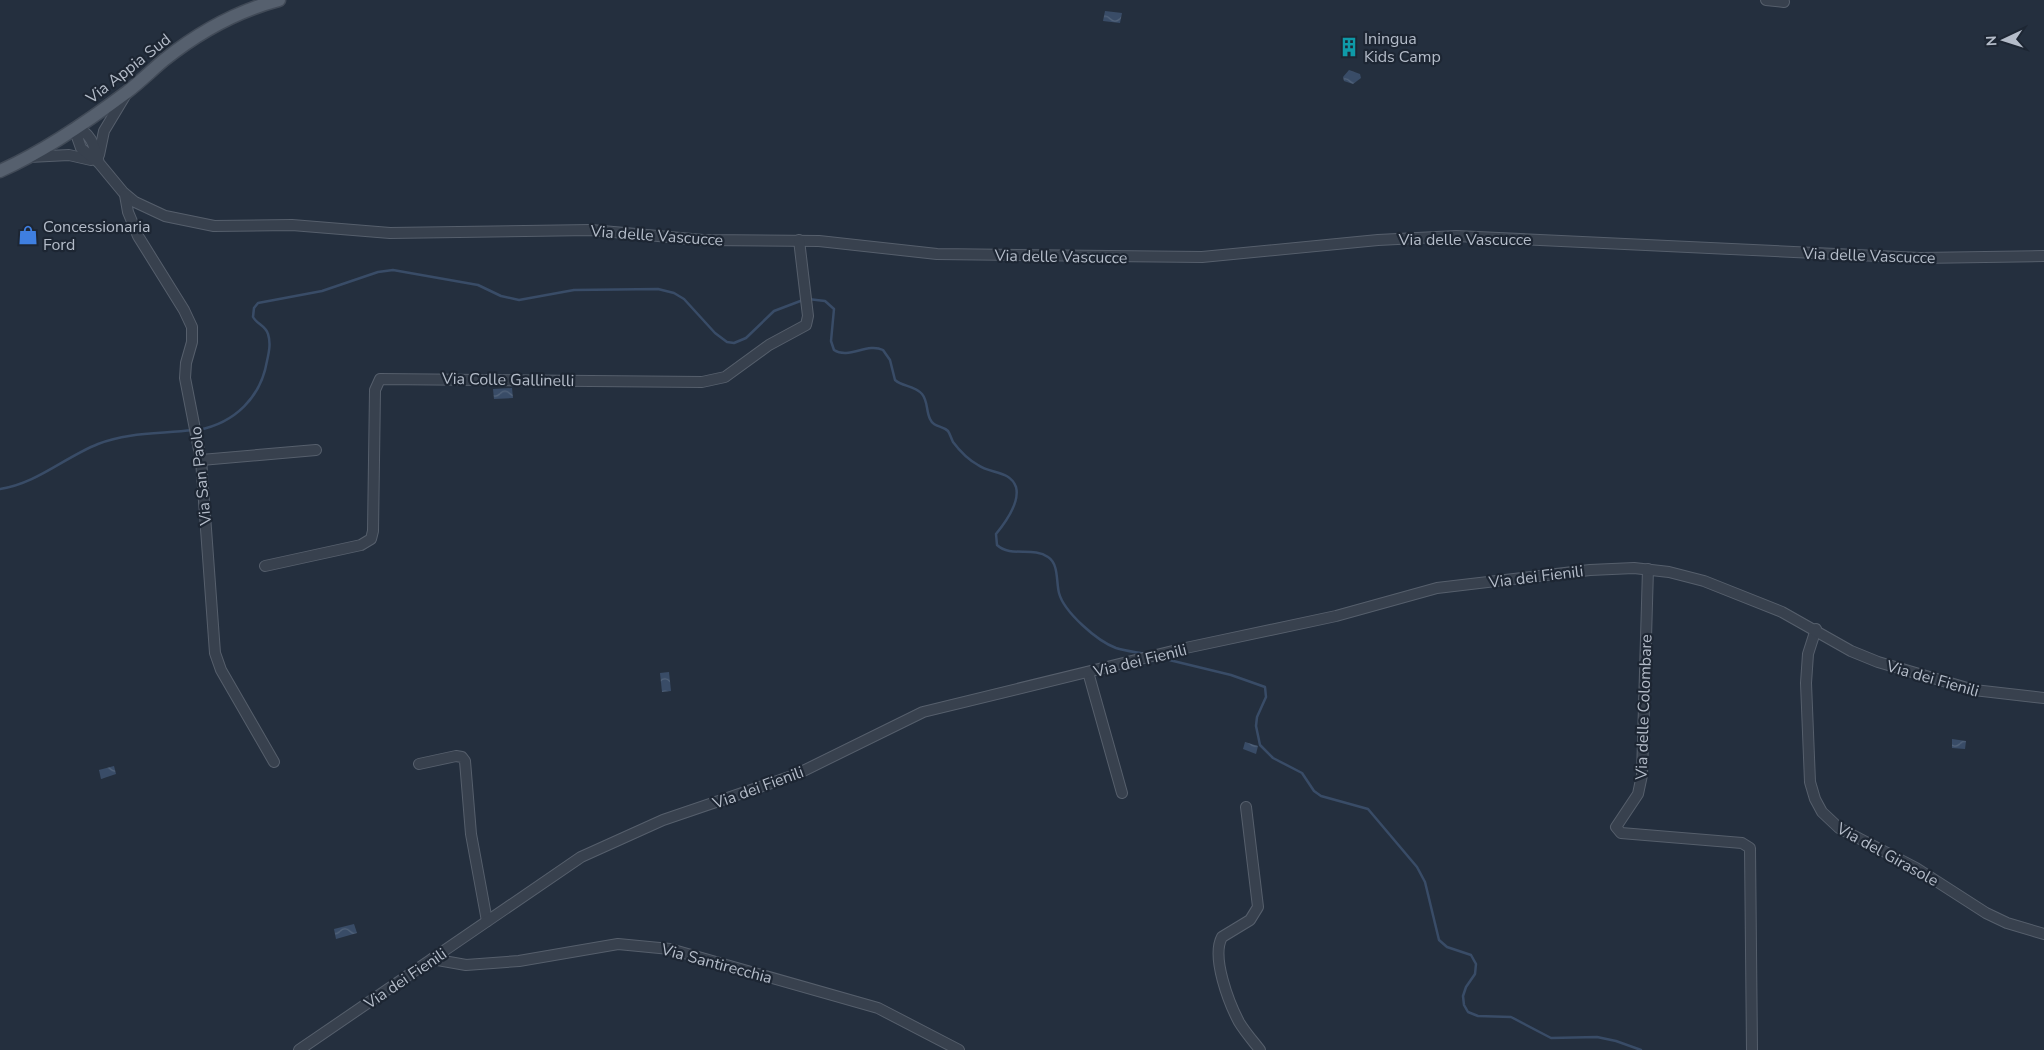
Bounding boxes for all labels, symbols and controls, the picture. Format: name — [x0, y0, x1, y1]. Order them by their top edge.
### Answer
north arrow — [1979, 15, 2029, 65]
place label: Iningua Kids Camp — [1364, 28, 1441, 68]
street label: Via Appia Sud — [81, 29, 176, 110]
text: N — [1982, 35, 2001, 47]
building icon: Iningua Kids Camp — [1338, 36, 1360, 58]
place label: Concessionaria Ford — [43, 216, 150, 256]
street label: Via delle Vascucce — [589, 220, 724, 252]
shop icon: Concessionaria Ford — [17, 224, 39, 246]
street label: Via delle Vascucce — [1398, 229, 1531, 251]
street label: Via delle Vascucce — [1801, 243, 1936, 269]
street label: Via delle Vascucce — [993, 245, 1128, 269]
street label: Via Colle Gallinelli — [441, 368, 574, 392]
street label: Via San Paolo — [185, 425, 217, 528]
street label: Via dei Fienili — [1487, 560, 1585, 594]
street label: Via delle Colombare — [1630, 634, 1658, 781]
street label: Via dei Fienili — [1090, 639, 1189, 683]
street label: Via dei Fienili — [1883, 655, 1982, 703]
street label: Via dei Fienili — [709, 761, 807, 815]
street label: Via del Girasole — [1832, 817, 1942, 892]
street label: Via Santirecchia — [658, 938, 775, 989]
street label: Via dei Fienili — [359, 943, 451, 1015]

